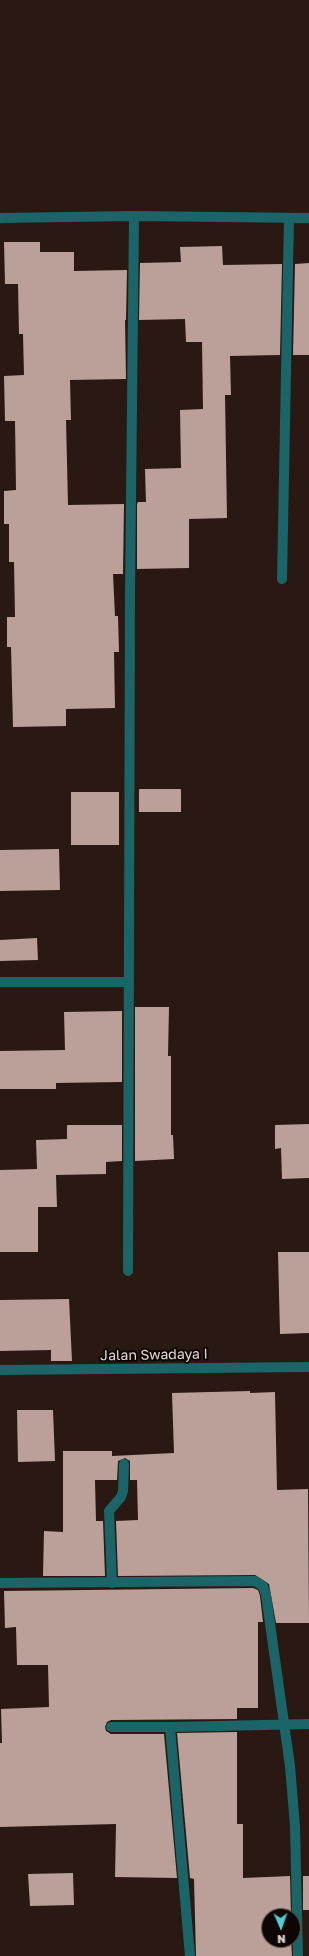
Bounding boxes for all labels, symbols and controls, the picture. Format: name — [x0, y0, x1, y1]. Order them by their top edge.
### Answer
street label: Jalan Swadaya I — [100, 1346, 208, 1364]
north arrow — [261, 1908, 301, 1948]
text: N — [277, 1933, 286, 1946]

